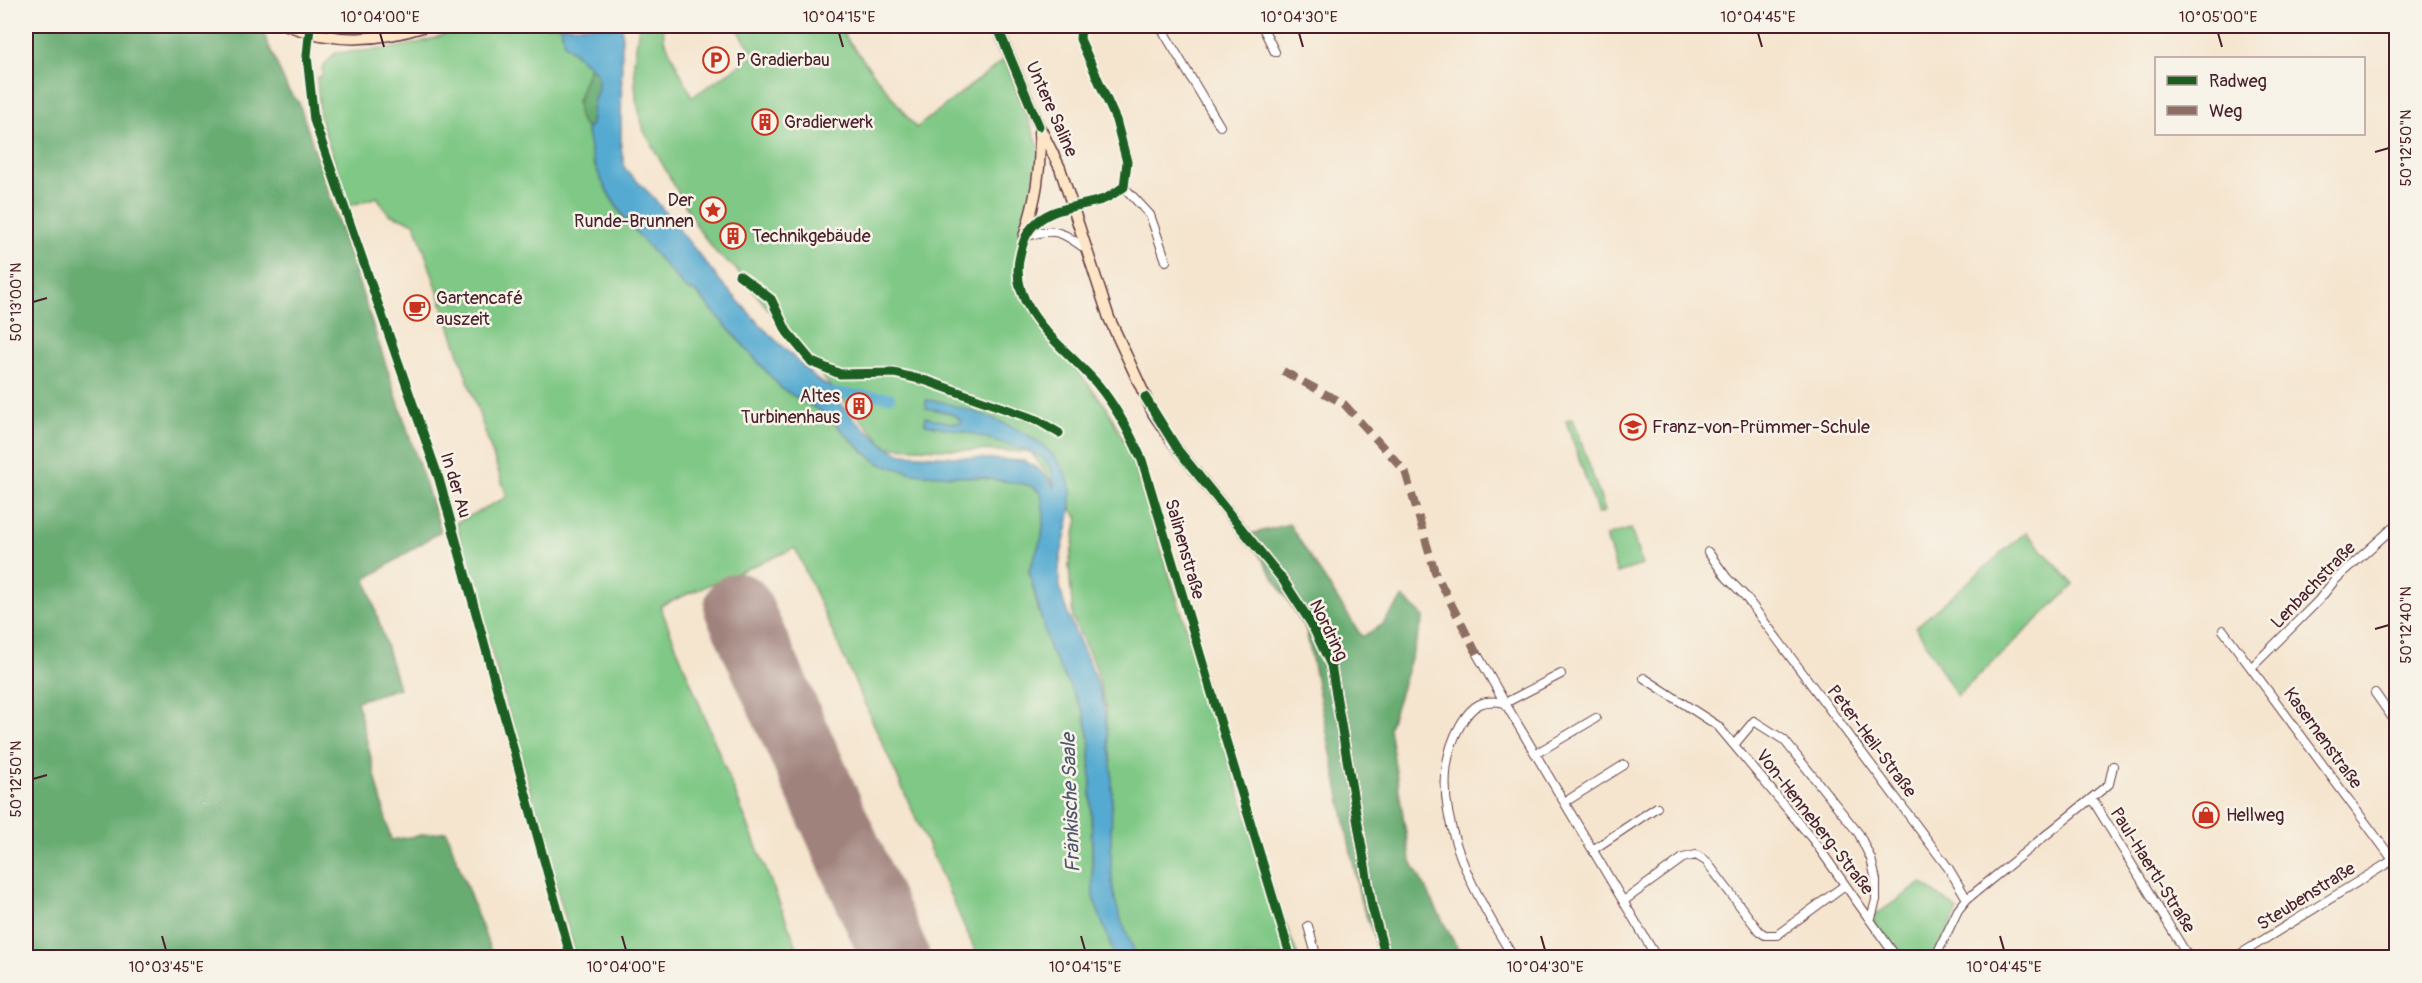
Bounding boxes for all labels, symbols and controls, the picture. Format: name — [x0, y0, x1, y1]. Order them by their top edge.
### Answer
text: 10°04'00"E — [341, 8, 420, 27]
text: 10°04'15"E — [803, 8, 875, 27]
text: 10°04'30"E — [1260, 8, 1338, 27]
text: 10°04'45"E — [1720, 8, 1796, 27]
text: 10°05'00"E — [2179, 8, 2257, 27]
parking icon: P Gradierbau — [701, 45, 731, 75]
place label: P Gradierbau — [736, 49, 830, 72]
legend — [2155, 57, 2365, 135]
street label: Untere Saline — [1020, 58, 1083, 161]
text: Radweg — [2209, 70, 2267, 93]
text: Weg — [2209, 100, 2242, 123]
building icon: Gradierwerk — [750, 107, 780, 137]
text: 50°12'50"N — [2397, 110, 2416, 186]
place label: Gradierwerk — [784, 111, 874, 134]
place label: Der Runde-Brunnen — [574, 189, 695, 233]
place icon: Der Runde-Brunnen — [698, 195, 728, 225]
building icon: Technikgebäude — [718, 221, 748, 251]
place label: Technikgebäude — [752, 225, 871, 248]
text: 50°13'00"N — [7, 263, 26, 341]
place label: Gartencafé auszeit — [436, 287, 523, 331]
cafe icon: Gartencafé auszeit — [402, 293, 432, 323]
place label: Altes Turbinenhaus — [741, 385, 840, 429]
building icon: Altes Turbinenhaus — [844, 391, 874, 421]
school or university icon: Franz-von-Prümmer-Schule — [1618, 412, 1648, 442]
place label: Franz-von-Prümmer-Schule — [1652, 416, 1870, 439]
street label: In der Au — [435, 450, 476, 521]
street label: Salinenstraße — [1159, 496, 1210, 602]
street label: Lenbachstraße — [2266, 537, 2361, 634]
text: 50°12'40"N — [2397, 586, 2416, 664]
street label: Nordring — [1304, 596, 1353, 665]
street label: Peter-Heil-Straße — [1822, 680, 1921, 802]
street label: Kasernenstraße — [2278, 683, 2367, 794]
water label: Fränkische Saale — [1055, 731, 1085, 873]
text: 50°12'50"N — [7, 741, 26, 817]
street label: Von-Henneberg-Straße — [1751, 745, 1879, 900]
shop icon: Hellweg — [2191, 800, 2221, 830]
street label: Paul-Haertl-Straße — [2105, 803, 2200, 937]
place label: Hellweg — [2226, 804, 2284, 827]
street label: Steubenstraße — [2253, 857, 2360, 936]
text: 10°03'45"E — [129, 958, 204, 977]
text: 10°04'00"E — [587, 958, 666, 977]
text: 10°04'15"E — [1049, 958, 1121, 977]
text: 10°04'30"E — [1506, 958, 1584, 977]
text: 10°04'45"E — [1966, 958, 2042, 977]

